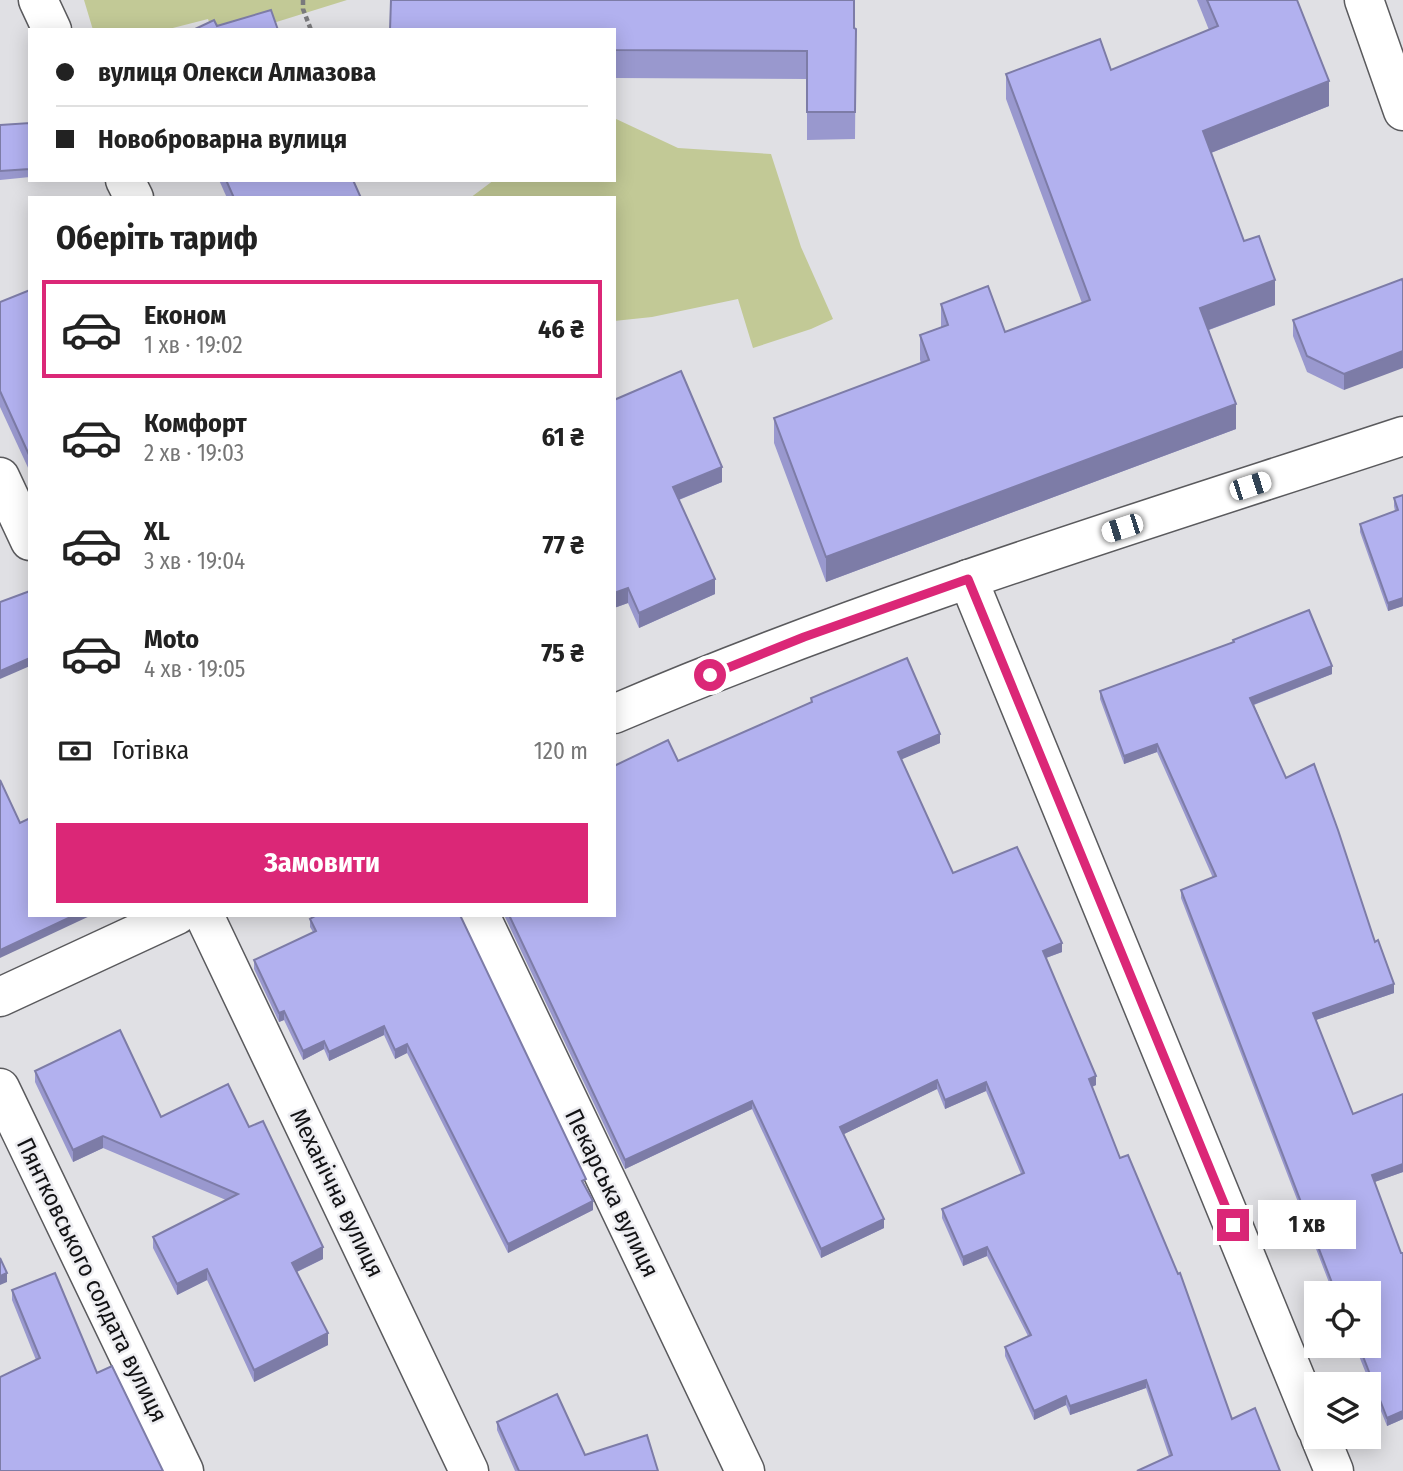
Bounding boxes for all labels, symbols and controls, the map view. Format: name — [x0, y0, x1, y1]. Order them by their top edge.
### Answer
text: вулиця Олекси Алмазова — [98, 57, 376, 88]
text: Новоброварна вулиця — [98, 124, 347, 155]
text: Оберіть тариф — [56, 219, 258, 257]
icon: car — [60, 298, 123, 361]
text: Економ — [144, 300, 226, 331]
text: 46 ₴ — [538, 314, 584, 345]
text: 1 хв · 19:02 — [144, 331, 243, 359]
icon: car — [60, 406, 123, 469]
text: Комфорт — [144, 408, 247, 439]
text: 61 ₴ — [542, 422, 584, 453]
text: 2 хв · 19:03 — [144, 439, 244, 467]
car — [1227, 470, 1274, 502]
car — [1099, 512, 1146, 544]
icon: car — [60, 514, 123, 577]
text: XL — [144, 516, 170, 547]
text: 77 ₴ — [543, 530, 584, 561]
text: 3 хв · 19:04 — [144, 547, 245, 575]
icon: car — [60, 622, 123, 685]
text: Moto — [144, 624, 199, 655]
text: 75 ₴ — [541, 638, 584, 669]
text: 4 хв · 19:05 — [144, 655, 245, 683]
route start — [694, 659, 726, 691]
icon: cash — [56, 732, 94, 770]
text: Готівка — [112, 735, 189, 766]
text: 120 m — [534, 737, 588, 765]
button: Замовити — [56, 823, 588, 903]
street label: Механічна вулиця — [284, 1104, 390, 1282]
street label: Пекарська вулиця — [559, 1104, 665, 1282]
street label: Пянтковського солдата вулиця — [11, 1133, 173, 1427]
callout: 1 хв — [1258, 1200, 1356, 1250]
route end — [1217, 1209, 1249, 1241]
text: 1 хв — [1289, 1210, 1325, 1238]
map controls — [1304, 1281, 1381, 1449]
button: locate — [1304, 1281, 1381, 1358]
button: layers — [1304, 1372, 1381, 1449]

